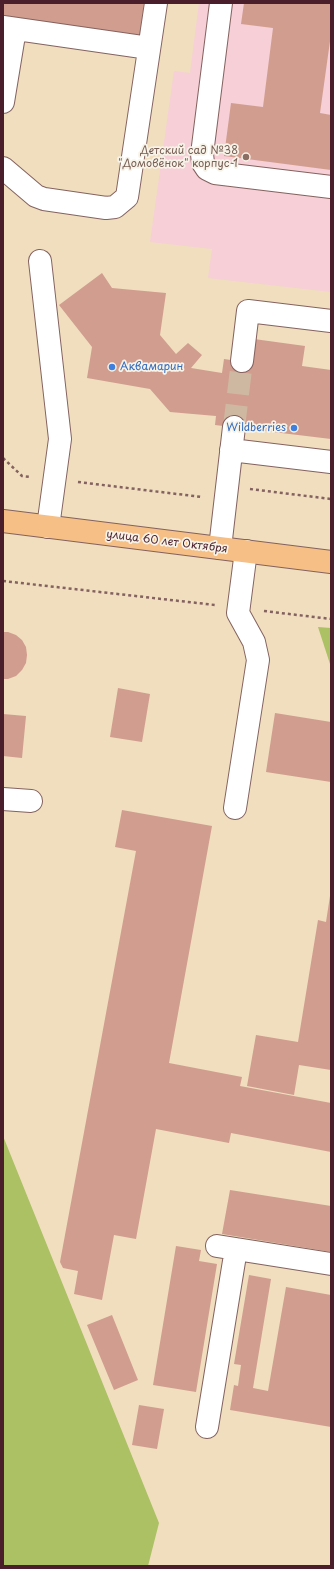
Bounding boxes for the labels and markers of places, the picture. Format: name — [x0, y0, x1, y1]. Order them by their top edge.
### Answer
place label: Детский сад №38 "Домовёнок" корпус 1 — [118, 144, 238, 170]
marker: Детский сад №38 "Домовёнок" корпус 1 — [241, 152, 251, 162]
place label: Аквамарин — [120, 360, 183, 374]
marker: Аквамарин — [107, 362, 117, 372]
place label: Wildberries — [226, 421, 286, 435]
marker: Wildberries — [289, 423, 299, 433]

